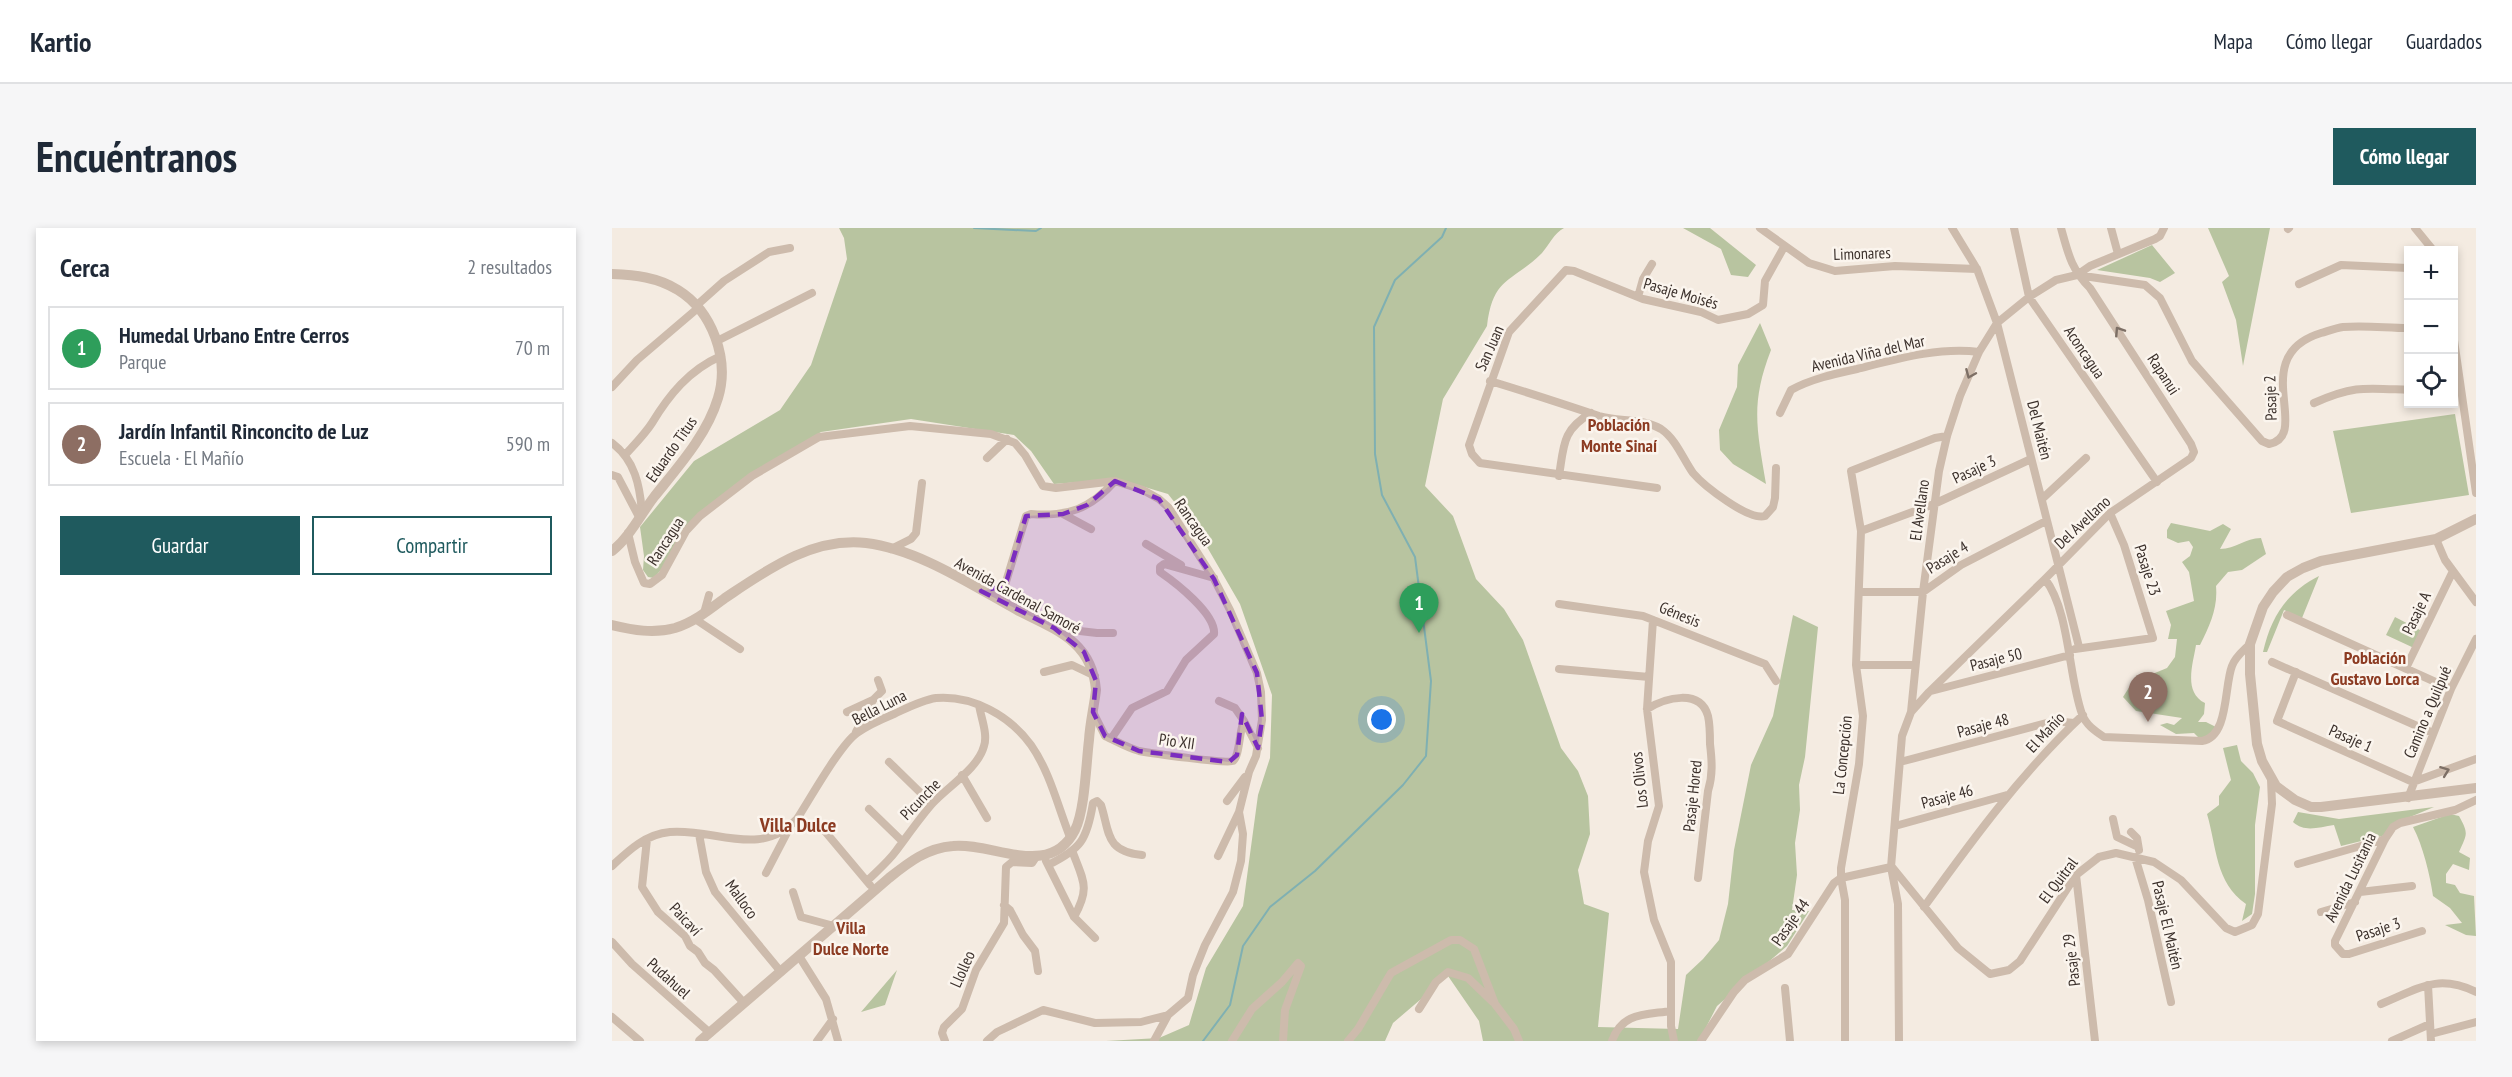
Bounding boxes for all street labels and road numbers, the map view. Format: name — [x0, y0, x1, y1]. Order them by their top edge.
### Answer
street label: Limonares — [1833, 242, 1891, 264]
street label: Pasaje Moisés — [1642, 273, 1720, 313]
street label: San Juan — [1470, 322, 1508, 374]
street label: Aconcagua — [2060, 322, 2110, 382]
street label: Avenida Viña del Mar — [1809, 330, 1927, 376]
street label: Rapanui — [2143, 350, 2185, 398]
street label: Pasaje 2 — [2259, 375, 2281, 421]
street label: Del Maitén — [2023, 398, 2057, 462]
street label: Eduardo Titus — [641, 412, 701, 486]
street label: Pasaje 3 — [1949, 450, 1999, 488]
street label: El Avellano — [1905, 478, 1933, 542]
street label: Del Avellano — [2050, 491, 2114, 553]
street label: Rancagua — [1170, 494, 1218, 550]
street label: Rancagua — [642, 513, 688, 569]
street label: Pasaje 4 — [1922, 536, 1972, 578]
street label: Pasaje 23 — [2130, 542, 2166, 598]
street label: Avenida Cardenal Samoré — [952, 552, 1084, 638]
street label: Pasaje A — [2397, 588, 2435, 638]
street label: Génesis — [1657, 597, 1703, 631]
street label: Pasaje 50 — [1968, 643, 2024, 675]
street label: Camino a Quilpué — [2399, 663, 2455, 761]
street label: Bella Luna — [849, 685, 909, 729]
street label: El Mañío — [2021, 708, 2069, 756]
street label: Pasaje 48 — [1955, 709, 2011, 741]
street label: La Concepción — [1828, 715, 1856, 795]
street label: Pasaje 1 — [2326, 720, 2376, 756]
street label: Pio XII — [1158, 729, 1196, 753]
street label: Los Olivos — [1626, 751, 1652, 809]
street label: Pasaje Hored — [1678, 759, 1706, 833]
street label: Picunche — [896, 774, 944, 824]
street label: Pasaje 46 — [1919, 780, 1975, 812]
street label: Avenida Lusitania — [2320, 829, 2380, 925]
street label: El Quitral — [2034, 853, 2082, 907]
street label: Malloco — [721, 876, 763, 922]
street label: Pasaje El Maitén — [2148, 879, 2188, 971]
street label: Pasaje 44 — [1767, 895, 1813, 949]
street label: Paicaví — [666, 898, 707, 940]
street label: Pasaje 3 — [2353, 912, 2403, 946]
street label: Pasaje 29 — [2058, 933, 2084, 987]
street label: Llolleo — [945, 947, 979, 990]
street label: Pudahuel — [643, 953, 695, 1003]

